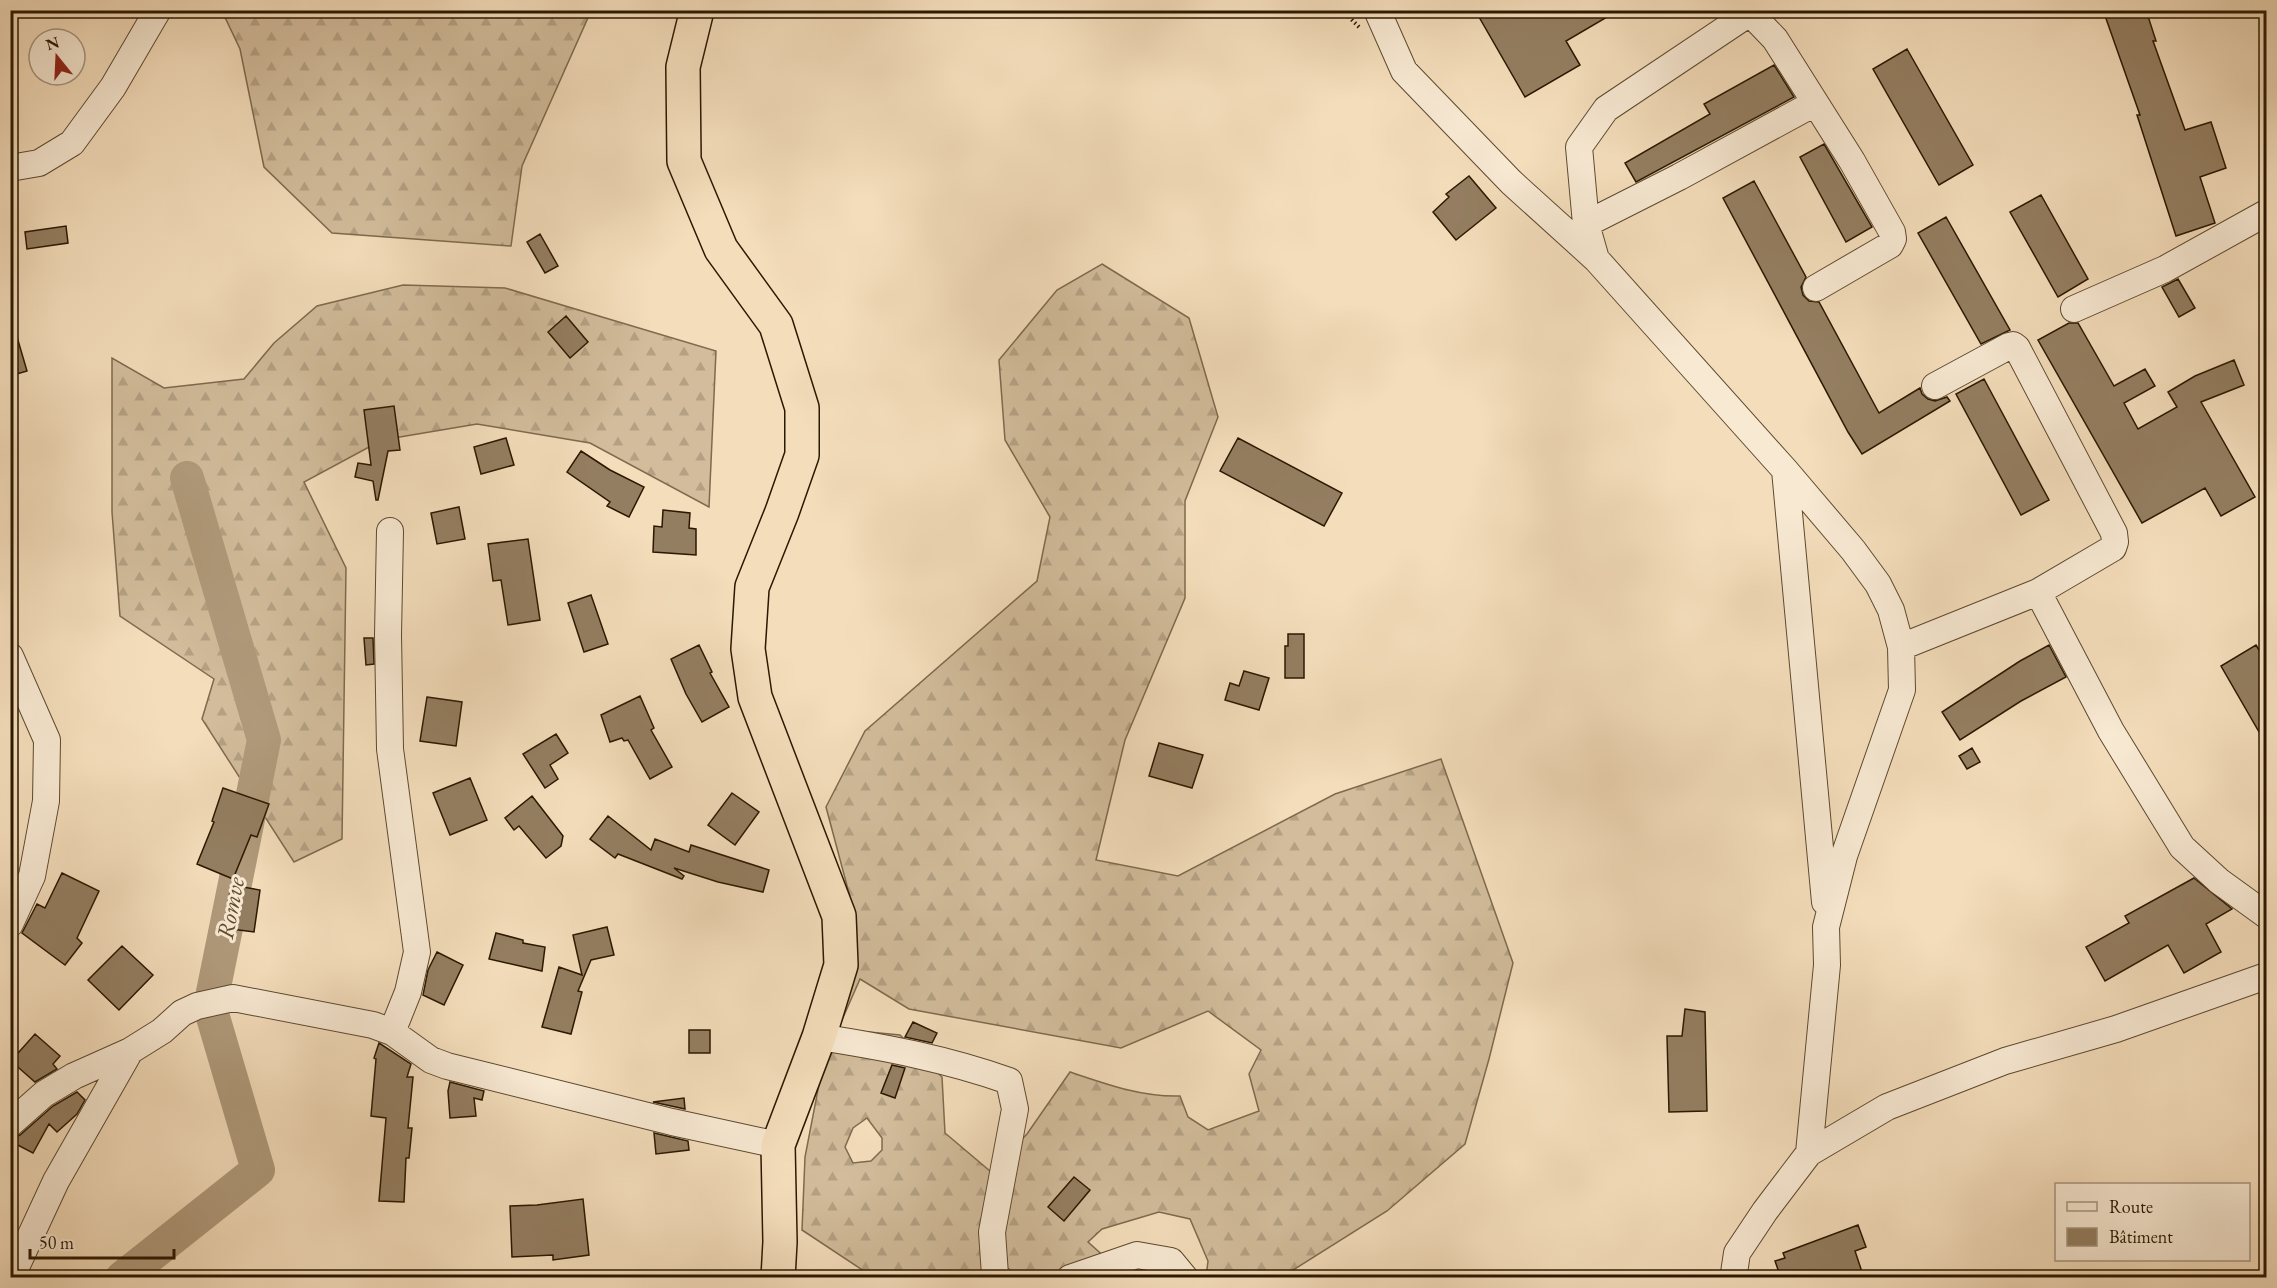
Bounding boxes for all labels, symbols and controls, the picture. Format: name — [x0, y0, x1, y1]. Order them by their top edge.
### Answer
north arrow — [27, 27, 87, 87]
text: N — [43, 31, 62, 55]
water label: Romve — [209, 874, 251, 942]
legend — [2055, 1183, 2250, 1261]
text: Route — [2109, 1195, 2153, 1218]
scale bar — [30, 1222, 174, 1260]
text: Bâtiment — [2109, 1225, 2173, 1248]
text: 50 m — [39, 1231, 74, 1254]

